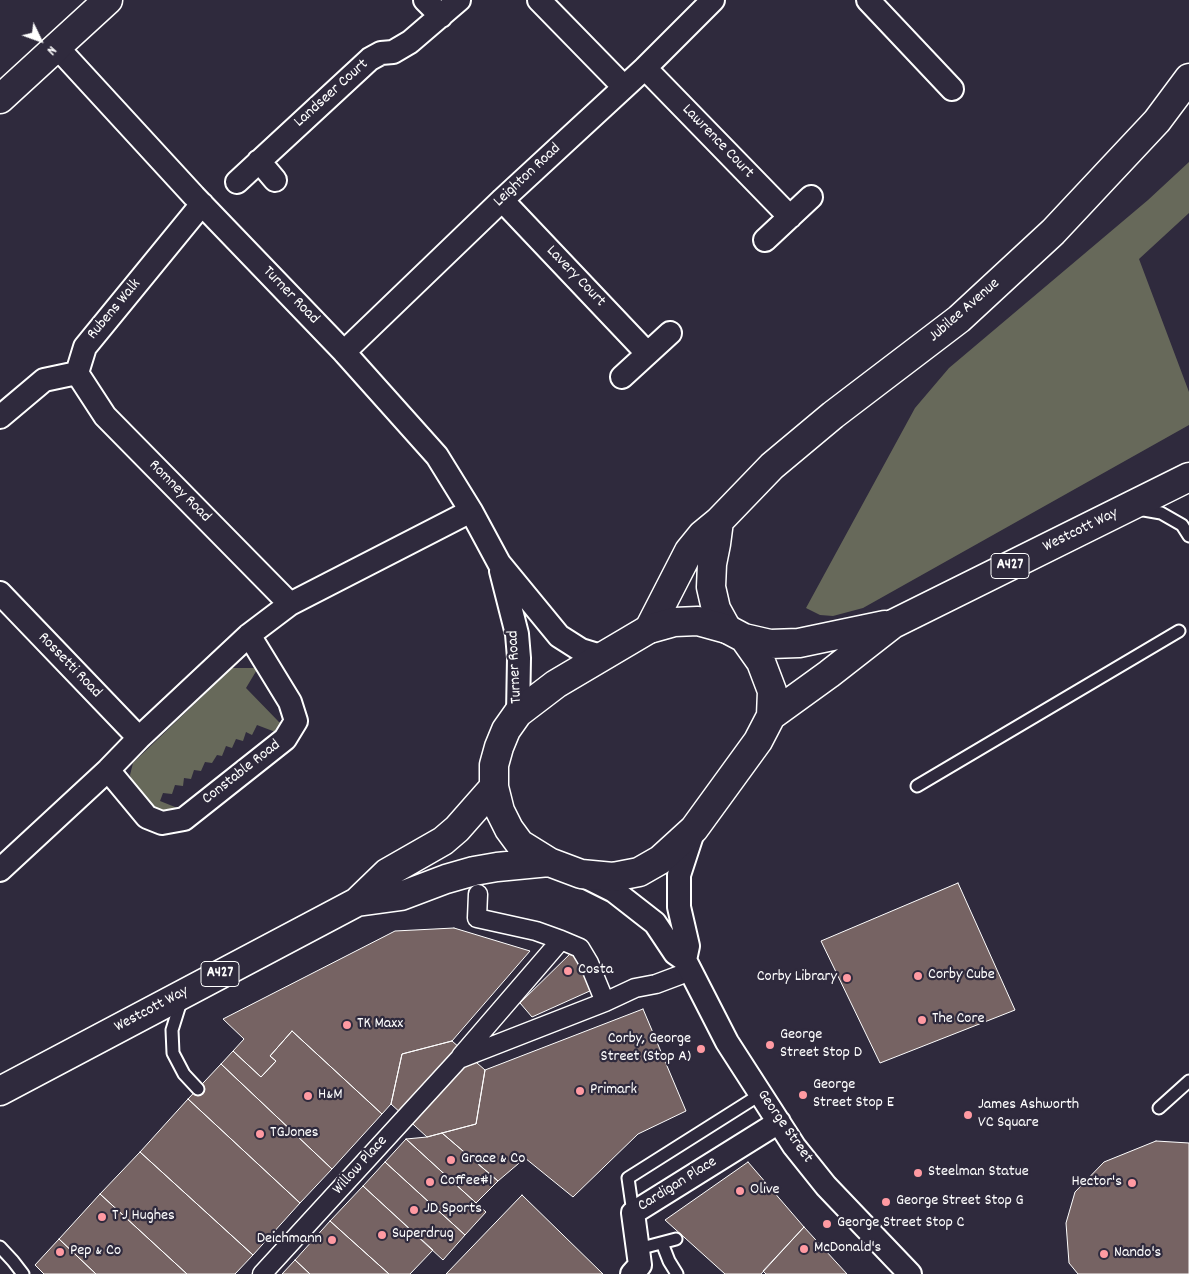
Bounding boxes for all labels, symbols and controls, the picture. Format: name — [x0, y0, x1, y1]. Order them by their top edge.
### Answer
north arrow — [15, 15, 65, 65]
text: N — [41, 41, 61, 59]
street label: Landseer Court — [291, 56, 373, 132]
street label: Lawrence Court — [677, 101, 757, 183]
street label: Leighton Road — [490, 140, 566, 212]
street label: Lavery Court — [541, 242, 609, 312]
street label: Turner Road — [258, 263, 322, 329]
street label: Jubilee Avenue — [926, 275, 1004, 347]
street label: Rubens Walk — [84, 276, 146, 344]
street label: Romney Road — [144, 457, 214, 527]
street label: Westcott Way — [1040, 505, 1122, 557]
road number: A427 — [991, 554, 1029, 578]
street label: Rossetti Road — [33, 629, 105, 703]
street label: Turner Road — [504, 630, 528, 704]
street label: Constable Road — [199, 737, 285, 809]
place label: Costa — [578, 961, 613, 981]
road number: A427 — [201, 962, 239, 986]
marker: Costa — [562, 965, 574, 977]
place label: Corby Cube — [928, 966, 995, 986]
place label: Corby Library — [757, 968, 837, 988]
marker: Corby Cube — [912, 970, 924, 982]
marker: Corby Library — [841, 972, 853, 984]
street label: Westcott Way — [112, 982, 192, 1038]
place label: The Core — [932, 1010, 984, 1030]
marker: The Core — [916, 1014, 928, 1026]
place label: TK Maxx — [357, 1015, 403, 1035]
marker: TK Maxx — [341, 1019, 353, 1031]
place label: George Street Stop D — [780, 1026, 862, 1064]
place label: Corby, George Street (Stop A) — [601, 1030, 691, 1068]
marker: George Street Stop D — [764, 1039, 776, 1051]
marker: Corby, George Street (Stop A) — [695, 1043, 707, 1055]
place label: George Street Stop E — [813, 1076, 894, 1114]
place label: Primark — [590, 1081, 637, 1101]
marker: Primark — [574, 1085, 586, 1097]
place label: H&M — [318, 1086, 343, 1106]
street label: George Street — [752, 1087, 816, 1167]
marker: George Street Stop E — [797, 1089, 809, 1101]
marker: H&M — [302, 1090, 314, 1102]
place label: James Ashworth VC Square — [978, 1096, 1079, 1134]
marker: James Ashworth VC Square — [962, 1109, 974, 1121]
place label: TGJones — [270, 1124, 319, 1144]
marker: TGJones — [254, 1128, 266, 1140]
street label: Willow Place — [329, 1133, 393, 1199]
place label: Grace & Co — [461, 1150, 525, 1170]
street label: Cardigan Place — [635, 1153, 721, 1217]
marker: Grace & Co — [445, 1154, 457, 1166]
place label: Steelman Statue — [928, 1163, 1029, 1183]
marker: Steelman Statue — [912, 1167, 924, 1179]
place label: Coffee#1 — [440, 1172, 493, 1192]
place label: Hector's — [1071, 1173, 1122, 1193]
marker: Coffee#1 — [424, 1176, 436, 1188]
marker: Hector's — [1126, 1177, 1138, 1189]
place label: Olive — [750, 1181, 780, 1201]
marker: Olive — [734, 1185, 746, 1197]
place label: George Street Stop G — [896, 1192, 1024, 1212]
marker: George Street Stop G — [880, 1196, 892, 1208]
place label: JD Sports — [424, 1200, 482, 1220]
marker: JD Sports — [408, 1204, 420, 1216]
place label: T J Hughes — [112, 1207, 175, 1227]
marker: T J Hughes — [96, 1211, 108, 1223]
place label: George Street Stop C — [837, 1214, 964, 1234]
marker: George Street Stop C — [821, 1218, 833, 1230]
place label: Superdrug — [392, 1225, 454, 1245]
marker: Superdrug — [376, 1229, 388, 1241]
place label: Deichmann — [257, 1230, 322, 1250]
marker: Deichmann — [326, 1234, 338, 1246]
place label: McDonald's — [814, 1239, 881, 1259]
place label: Pep & Co — [70, 1242, 121, 1262]
marker: McDonald's — [798, 1243, 810, 1255]
place label: Nando's — [1114, 1244, 1161, 1264]
marker: Pep & Co — [54, 1246, 66, 1258]
marker: Nando's — [1098, 1248, 1110, 1260]

